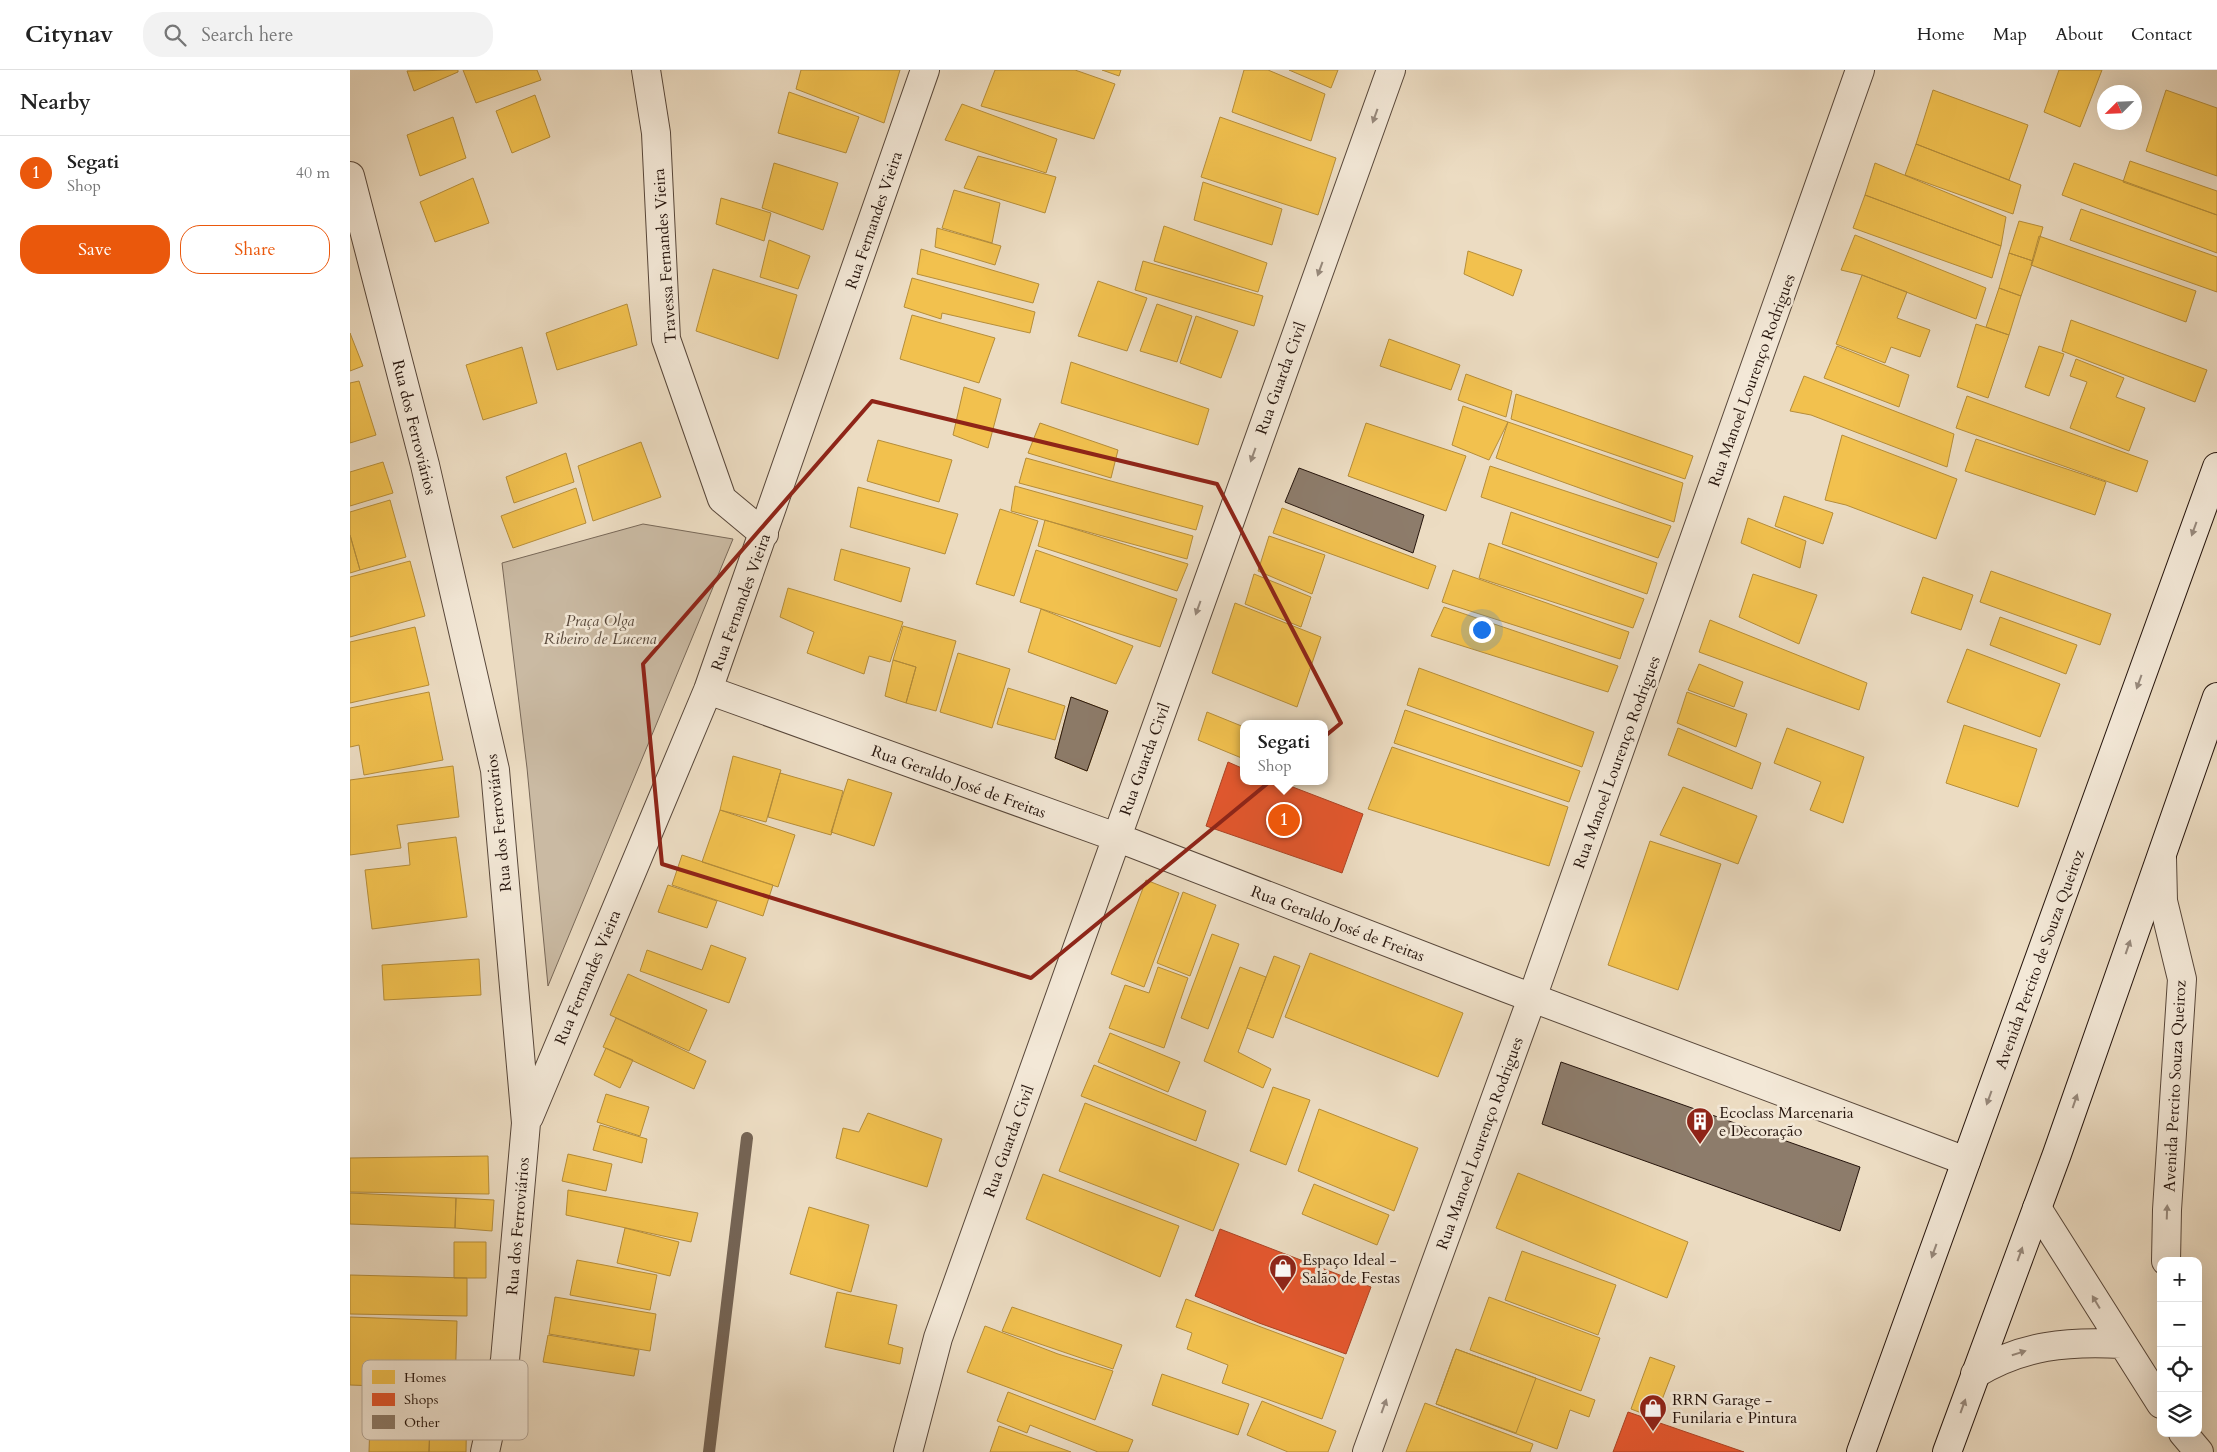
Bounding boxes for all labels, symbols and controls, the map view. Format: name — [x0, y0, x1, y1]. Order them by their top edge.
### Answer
search box — [143, 12, 493, 57]
text: Citynav — [25, 18, 113, 51]
icon: search — [161, 21, 189, 49]
text: Search here — [201, 22, 293, 48]
text: Home — [1917, 22, 1965, 47]
text: Map — [1993, 22, 2027, 47]
text: About — [2055, 22, 2103, 47]
text: Contact — [2131, 22, 2192, 47]
north arrow — [2097, 85, 2142, 130]
text: Nearby — [20, 88, 91, 117]
one-way arrow — [1371, 109, 1379, 124]
street label: Rua Fernandes Vieira — [840, 148, 908, 292]
text: Segati — [67, 149, 119, 175]
text: 1 — [32, 162, 40, 184]
text: 40 m — [296, 162, 330, 184]
street label: Travessa Fernandes Vieira — [648, 168, 682, 344]
text: Shop — [67, 175, 101, 197]
button: Save — [20, 225, 170, 274]
button: Share — [180, 225, 330, 274]
one-way arrow — [1316, 262, 1324, 277]
street label: Rua Manoel Lourenço Rodrigues — [1703, 271, 1801, 490]
street label: Rua Guarda Civil — [1250, 319, 1312, 438]
street label: Rua dos Ferroviários — [387, 357, 441, 497]
one-way arrow — [1249, 447, 1256, 462]
one-way arrow — [2190, 522, 2198, 537]
street label: Rua Fernandes Vieira — [706, 531, 776, 674]
one-way arrow — [1194, 600, 1201, 615]
park label: Praça Olga Ribeiro de Lucena — [543, 610, 657, 650]
your location — [1469, 617, 1495, 643]
street label: Rua Manoel Lourenço Rodrigues — [1568, 653, 1666, 872]
one-way arrow — [2135, 674, 2142, 689]
street label: Rua Guarda Civil — [1114, 700, 1176, 819]
popup — [1240, 720, 1328, 785]
text: Segati — [1258, 729, 1310, 755]
street label: Rua Geraldo José de Freitas — [868, 740, 1049, 824]
street label: Rua dos Ferroviários — [481, 753, 517, 893]
text: Shop — [1258, 755, 1292, 777]
pin: 1 — [1268, 801, 1300, 839]
street label: Avenida Percito de Souza Queiroz — [1990, 846, 2090, 1072]
street label: Rua Geraldo José de Freitas — [1248, 881, 1428, 967]
street label: Rua Fernandes Vieira — [550, 906, 626, 1048]
one-way arrow — [2125, 940, 2132, 955]
street label: Avenida Percito Souza Queiroz — [2158, 980, 2192, 1193]
street label: Rua Manoel Lourenço Rodrigues — [1431, 1034, 1529, 1253]
street label: Rua Guarda Civil — [978, 1082, 1040, 1201]
one-way arrow — [1985, 1091, 1993, 1106]
one-way arrow — [2071, 1093, 2079, 1108]
place label: Ecoclass Marcenaria e Decoração — [1719, 1102, 1854, 1142]
building icon: Ecoclass Marcenaria e Decoração — [1685, 1106, 1715, 1145]
street label: Rua dos Ferroviários — [501, 1156, 535, 1296]
one-way arrow — [2163, 1204, 2171, 1220]
one-way arrow — [1930, 1243, 1937, 1258]
one-way arrow — [2016, 1246, 2024, 1261]
place label: Espaço Ideal - Salão de Festas — [1302, 1249, 1400, 1289]
shop icon: Espaço Ideal - Salão de Festas — [1268, 1253, 1298, 1292]
map controls — [2157, 1257, 2202, 1437]
button: + — [2157, 1257, 2202, 1302]
one-way arrow — [2091, 1296, 2100, 1309]
button: − — [2157, 1302, 2202, 1347]
button: locate — [2157, 1347, 2202, 1392]
one-way arrow — [2011, 1348, 2026, 1356]
legend — [362, 1360, 528, 1440]
text: Homes — [404, 1368, 446, 1387]
place label: RRN Garage - Funilaria e Pintura — [1672, 1389, 1797, 1429]
text: Shops — [404, 1390, 439, 1409]
button: layers — [2157, 1392, 2202, 1437]
shop icon: RRN Garage - Funilaria e Pintura — [1638, 1393, 1668, 1432]
one-way arrow — [1380, 1398, 1388, 1413]
one-way arrow — [1959, 1398, 1967, 1413]
text: Other — [404, 1413, 441, 1432]

